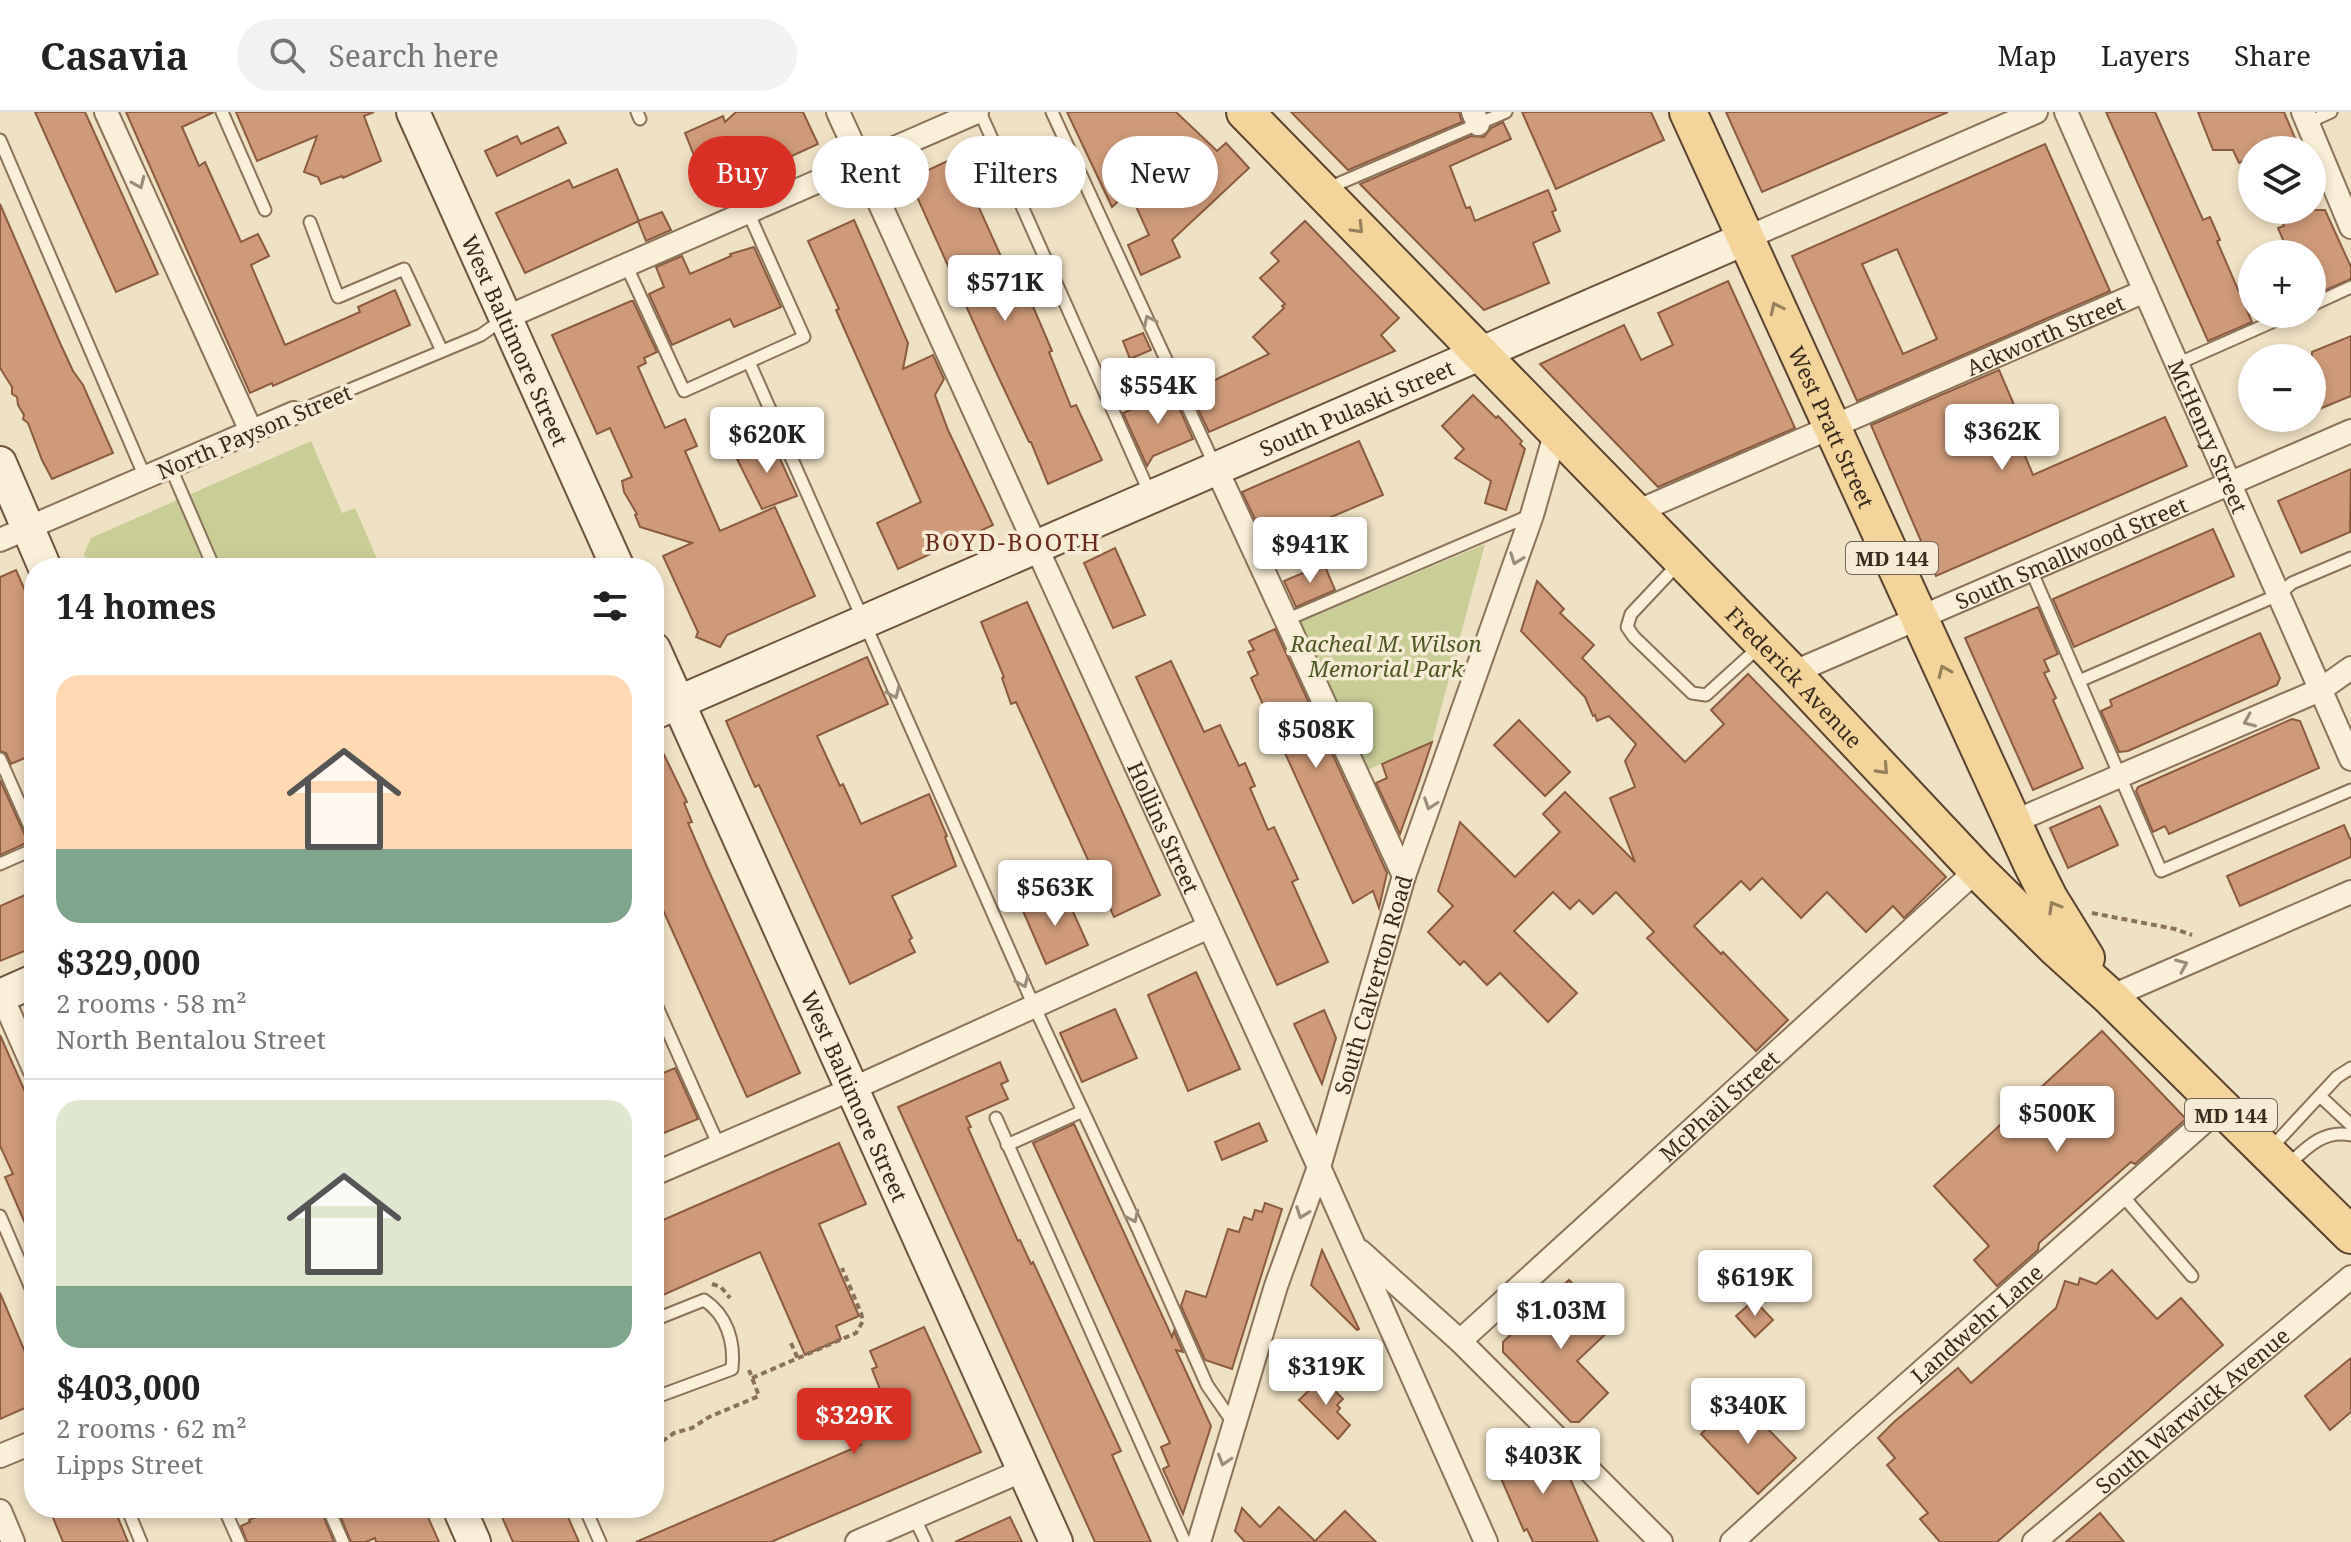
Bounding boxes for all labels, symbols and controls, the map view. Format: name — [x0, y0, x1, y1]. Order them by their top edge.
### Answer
search box — [237, 19, 797, 91]
text: Casavia — [40, 29, 189, 81]
icon: search — [265, 33, 309, 77]
text: Search here — [329, 35, 499, 76]
text: Map — [1998, 36, 2057, 74]
text: Layers — [2101, 36, 2190, 74]
text: Share — [2234, 36, 2311, 74]
chip: Buy — [688, 136, 796, 208]
chip: Rent — [812, 136, 929, 208]
chip: Filters — [945, 136, 1086, 208]
chip: New — [1102, 136, 1218, 208]
map controls — [2238, 136, 2326, 432]
button: layers — [2238, 136, 2326, 224]
one-way arrow — [129, 175, 145, 189]
one-way arrow — [1349, 219, 1363, 233]
street label: West Baltimore Street — [455, 230, 576, 450]
button: + — [2238, 240, 2326, 328]
pin: $571K — [949, 255, 1061, 323]
text: $571K — [966, 263, 1044, 299]
street label: Ackworth Street — [1961, 287, 2129, 382]
one-way arrow — [1770, 302, 1786, 316]
one-way arrow — [1142, 315, 1158, 329]
street label: West Pratt Street — [1782, 341, 1882, 513]
button: − — [2238, 344, 2326, 432]
street label: South Pulaski Street — [1254, 352, 1459, 463]
street label: McHenry Street — [2162, 354, 2256, 518]
pin: $554K — [1102, 358, 1214, 426]
text: $554K — [1119, 366, 1197, 402]
street label: North Payson Street — [152, 376, 356, 486]
pin: $362K — [1946, 404, 2058, 472]
pin: $620K — [711, 407, 823, 475]
text: $362K — [1963, 412, 2041, 448]
text: $620K — [728, 415, 806, 451]
street label: South Smallwood Street — [1950, 489, 2192, 616]
pin: $941K — [1254, 517, 1366, 585]
district label: BOYD-BOOTH — [924, 525, 1102, 558]
text: $941K — [1271, 525, 1349, 561]
road number: MD 144 — [1846, 542, 1938, 574]
one-way arrow — [1510, 551, 1526, 565]
text: 14 homes — [56, 583, 216, 629]
icon: filters — [588, 584, 632, 628]
street label: Frederick Avenue — [1719, 599, 1870, 754]
park label: Racheal M. Wilson Memorial Park — [1289, 628, 1482, 683]
one-way arrow — [1938, 665, 1954, 679]
one-way arrow — [884, 685, 900, 699]
pin: $508K — [1260, 702, 1372, 770]
text: $508K — [1277, 710, 1355, 746]
one-way arrow — [2243, 711, 2257, 727]
icon: home — [272, 727, 416, 871]
street label: Hollins Street — [1121, 756, 1207, 898]
one-way arrow — [1873, 760, 1888, 774]
one-way arrow — [1423, 796, 1439, 810]
pin: $563K — [999, 860, 1111, 928]
text: $563K — [1016, 868, 1094, 904]
street label: South Calverton Road — [1326, 871, 1419, 1098]
one-way arrow — [2048, 901, 2064, 915]
text: $329,000 — [56, 939, 200, 985]
one-way arrow — [2173, 959, 2188, 975]
one-way arrow — [1013, 973, 1029, 988]
text: 2 rooms · 58 m² — [56, 985, 247, 1021]
street label: West Baltimore Street — [795, 986, 916, 1206]
text: North Bentalou Street — [56, 1021, 326, 1057]
street label: McPhail Street — [1652, 1043, 1785, 1168]
pin: $500K — [2001, 1086, 2113, 1154]
text: $500K — [2018, 1094, 2096, 1130]
road number: MD 144 — [2185, 1099, 2277, 1131]
icon: home — [272, 1152, 416, 1296]
one-way arrow — [1296, 1205, 1312, 1219]
one-way arrow — [1123, 1209, 1139, 1223]
pin: $619K — [1699, 1250, 1811, 1318]
street label: Landwehr Lane — [1904, 1257, 2049, 1390]
text: $619K — [1716, 1258, 1794, 1294]
pin: $1.03M — [1496, 1283, 1626, 1351]
text: $1.03M — [1515, 1291, 1607, 1327]
street label: South Warwick Avenue — [2089, 1320, 2295, 1500]
pin: $319K — [1270, 1339, 1382, 1407]
text: $319K — [1287, 1347, 1365, 1383]
text: $403,000 — [56, 1364, 200, 1410]
pin: $340K — [1692, 1378, 1804, 1446]
text: $340K — [1709, 1386, 1787, 1422]
pin: $329K — [798, 1388, 910, 1456]
text: $329K — [815, 1396, 893, 1432]
text: 2 rooms · 62 m² — [56, 1410, 247, 1446]
pin: $403K — [1487, 1428, 1599, 1496]
text: $403K — [1504, 1436, 1582, 1472]
text: Lipps Street — [56, 1446, 203, 1482]
one-way arrow — [1217, 1453, 1233, 1467]

